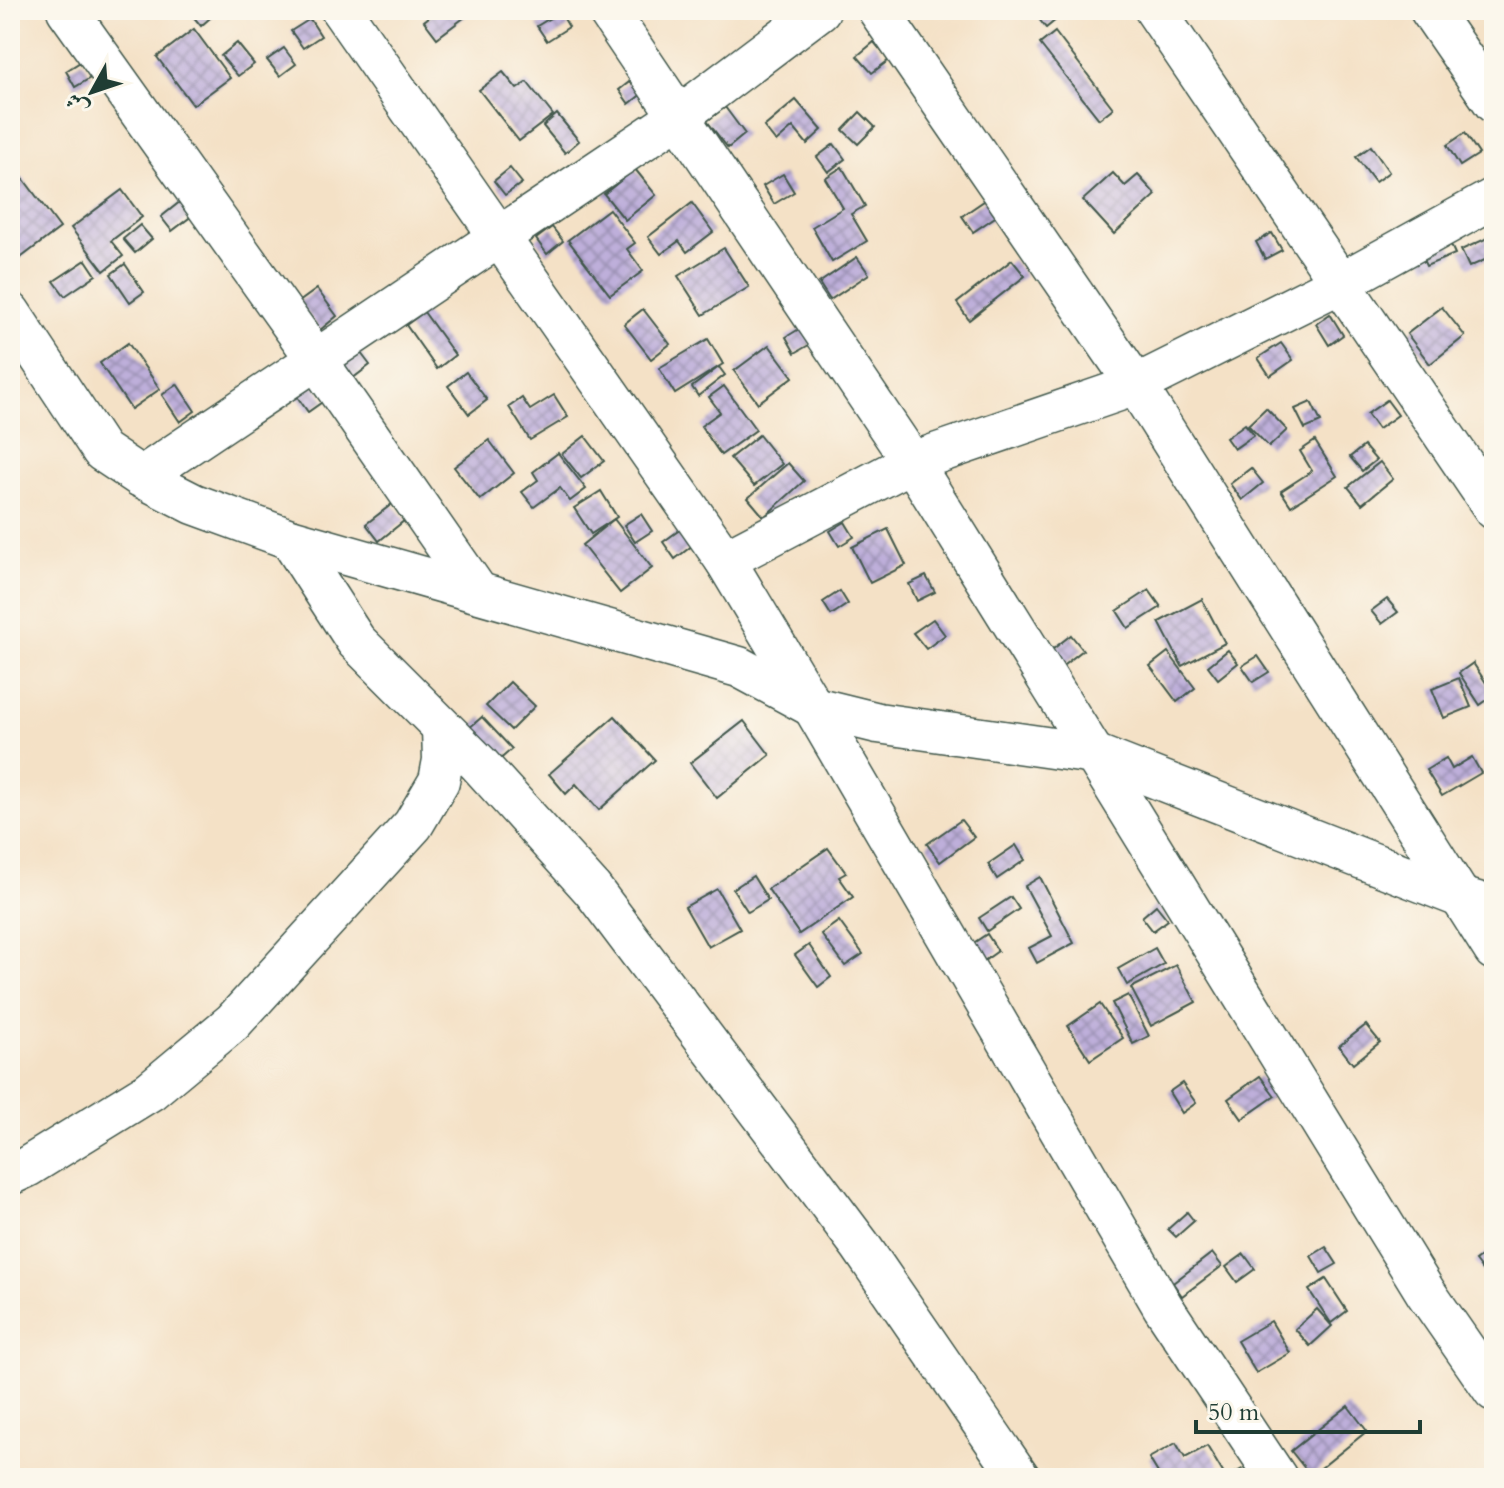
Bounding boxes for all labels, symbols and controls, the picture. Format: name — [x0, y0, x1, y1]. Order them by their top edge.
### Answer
north arrow — [52, 52, 132, 132]
text: ش — [59, 86, 96, 122]
scale bar — [1196, 1384, 1420, 1434]
text: 50 m — [1208, 1396, 1260, 1429]

